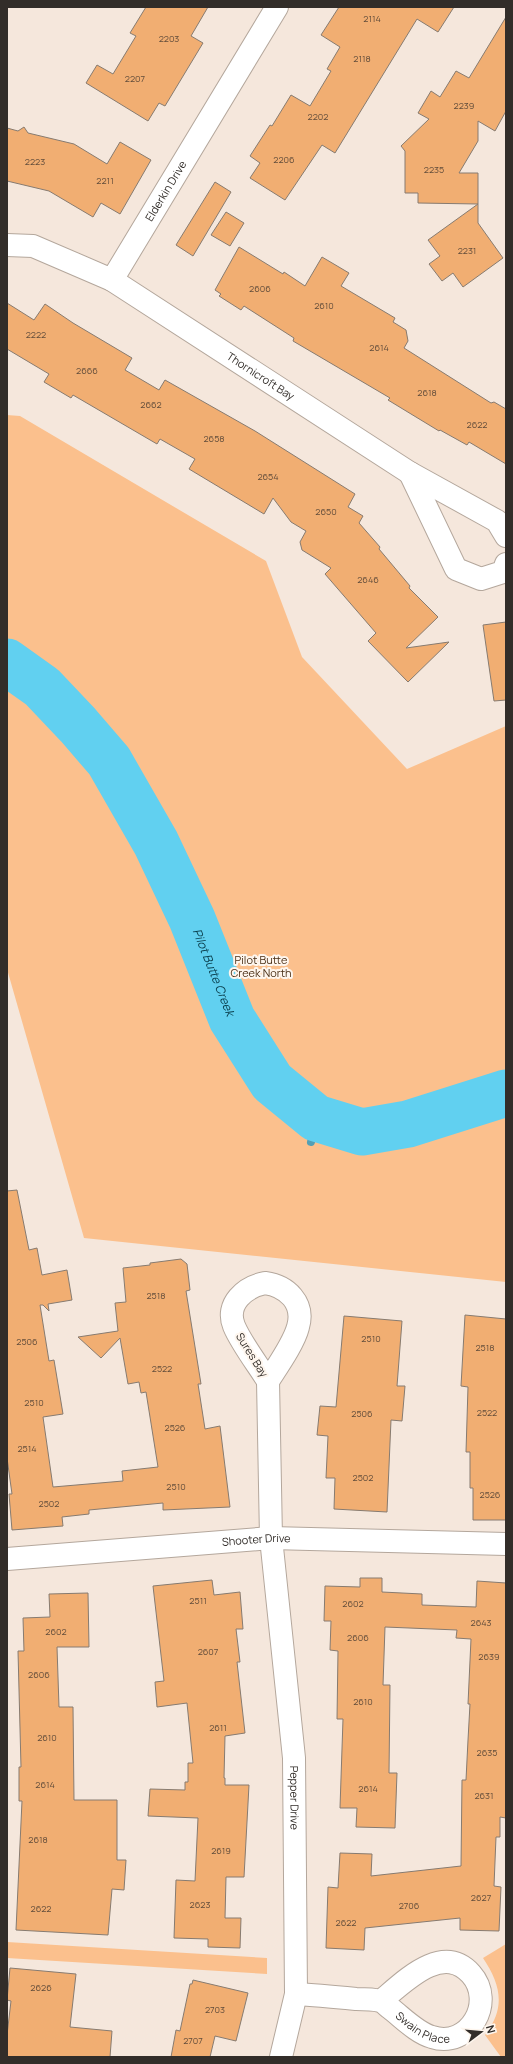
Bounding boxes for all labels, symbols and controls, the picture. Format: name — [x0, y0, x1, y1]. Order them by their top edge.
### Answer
house number: 2114 — [363, 12, 381, 25]
house number: 2203 — [159, 32, 179, 45]
house number: 2118 — [353, 52, 371, 65]
house number: 2207 — [125, 72, 146, 85]
house number: 2239 — [454, 99, 474, 112]
house number: 2202 — [308, 110, 328, 123]
house number: 2206 — [273, 153, 295, 166]
house number: 2223 — [25, 155, 45, 168]
street label: Elderkin Drive — [141, 157, 190, 224]
house number: 2235 — [424, 163, 444, 176]
house number: 2211 — [96, 174, 114, 187]
house number: 2231 — [458, 244, 476, 257]
house number: 2606 — [249, 282, 271, 295]
house number: 2610 — [314, 299, 334, 312]
house number: 2222 — [26, 328, 46, 341]
house number: 2614 — [369, 341, 389, 354]
street label: Thornicroft Bay — [224, 348, 298, 403]
house number: 2666 — [76, 364, 98, 377]
house number: 2618 — [417, 386, 437, 399]
house number: 2662 — [140, 398, 162, 411]
house number: 2622 — [467, 418, 487, 431]
house number: 2658 — [203, 432, 225, 445]
house number: 2654 — [257, 470, 279, 483]
house number: 2650 — [315, 505, 337, 518]
house number: 2646 — [357, 573, 379, 586]
water label: Pilot Butte Creek — [189, 926, 240, 1020]
park label: Pilot Butte Creek North — [230, 952, 292, 980]
house number: 2518 — [146, 1289, 166, 1302]
street label: Sures Bay — [233, 1330, 272, 1380]
house number: 2510 — [361, 1332, 381, 1345]
house number: 2506 — [16, 1335, 38, 1348]
house number: 2518 — [475, 1341, 495, 1354]
house number: 2522 — [152, 1362, 172, 1375]
house number: 2510 — [24, 1396, 44, 1409]
house number: 2522 — [477, 1406, 497, 1419]
house number: 2506 — [351, 1407, 373, 1420]
house number: 2526 — [165, 1421, 186, 1434]
house number: 2514 — [17, 1442, 37, 1455]
house number: 2502 — [353, 1471, 373, 1484]
house number: 2510 — [166, 1480, 186, 1493]
house number: 2526 — [480, 1488, 501, 1501]
house number: 2502 — [39, 1497, 59, 1510]
street label: Shooter Drive — [221, 1530, 291, 1549]
house number: 2511 — [189, 1594, 207, 1607]
house number: 2602 — [342, 1597, 364, 1610]
house number: 2643 — [471, 1616, 492, 1629]
house number: 2602 — [45, 1625, 67, 1638]
house number: 2606 — [347, 1631, 369, 1644]
house number: 2607 — [198, 1645, 219, 1658]
house number: 2639 — [478, 1650, 500, 1663]
house number: 2606 — [28, 1668, 50, 1681]
house number: 2610 — [353, 1695, 373, 1708]
house number: 2611 — [209, 1721, 227, 1734]
house number: 2610 — [37, 1731, 57, 1744]
house number: 2635 — [477, 1746, 497, 1759]
street label: Pepper Drive — [287, 1766, 303, 1831]
house number: 2614 — [35, 1778, 55, 1791]
house number: 2614 — [358, 1782, 378, 1795]
house number: 2631 — [474, 1789, 494, 1802]
house number: 2618 — [28, 1833, 48, 1846]
house number: 2619 — [211, 1844, 231, 1857]
house number: 2627 — [471, 1891, 492, 1904]
house number: 2623 — [190, 1898, 210, 1911]
house number: 2706 — [399, 1899, 420, 1912]
house number: 2622 — [31, 1902, 51, 1915]
house number: 2622 — [336, 1916, 356, 1929]
house number: 2626 — [30, 1981, 52, 1994]
house number: 2703 — [205, 2003, 225, 2016]
street label: Swain Place — [393, 2008, 451, 2046]
north arrow — [461, 2012, 501, 2052]
text: N — [483, 2023, 499, 2035]
house number: 2707 — [183, 2034, 203, 2047]

